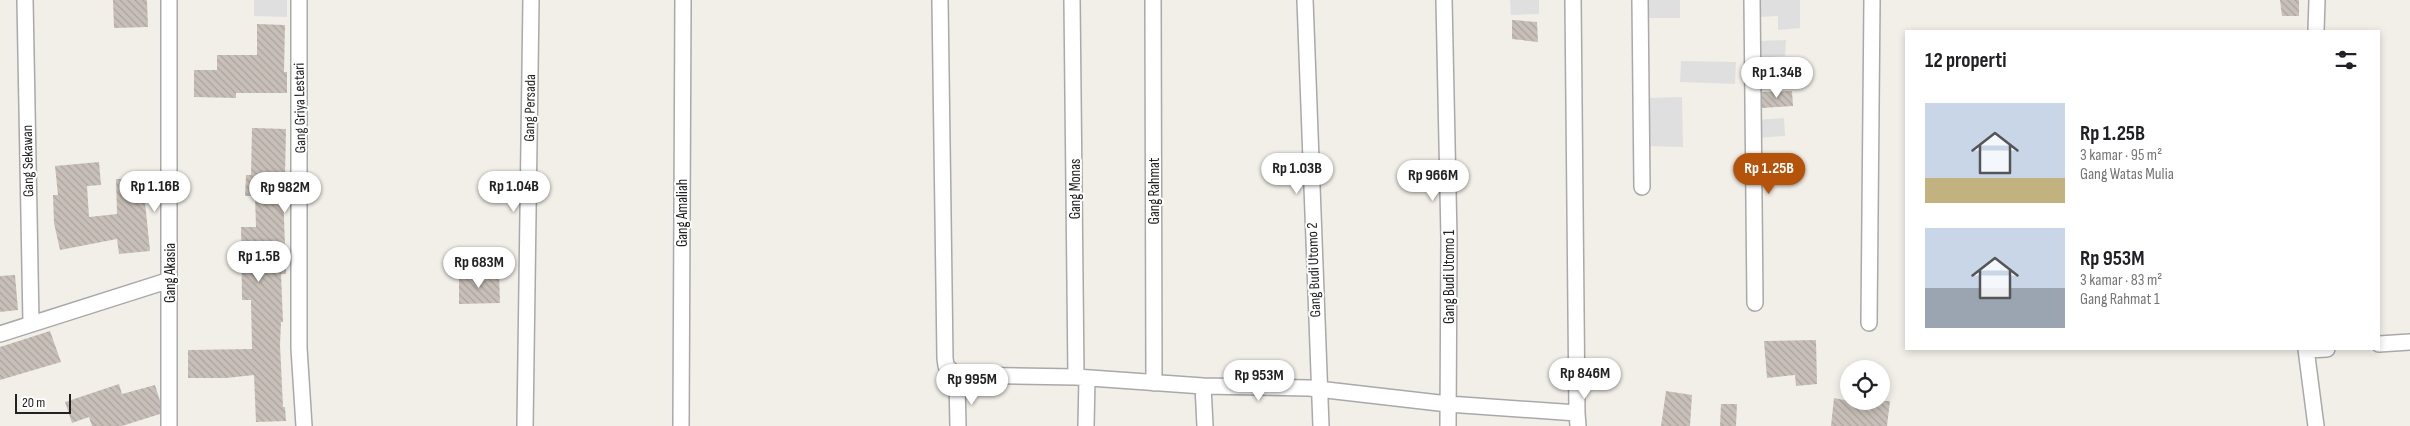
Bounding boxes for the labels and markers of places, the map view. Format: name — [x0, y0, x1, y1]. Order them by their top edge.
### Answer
pin: Rp 1.34B — [1725, 56, 1829, 99]
pin: Rp 1.03B — [1245, 152, 1349, 195]
pin: Rp 1.25B — [1717, 152, 1821, 195]
pin: Rp 966M — [1387, 160, 1479, 202]
pin: Rp 1.16B — [103, 170, 207, 213]
pin: Rp 1.04B — [462, 170, 566, 213]
pin: Rp 982M — [239, 172, 331, 214]
pin: Rp 1.5B — [213, 240, 305, 283]
pin: Rp 683M — [433, 246, 525, 289]
pin: Rp 846M — [1539, 358, 1631, 400]
pin: Rp 953M — [1213, 360, 1305, 402]
pin: Rp 995M — [926, 364, 1018, 406]

